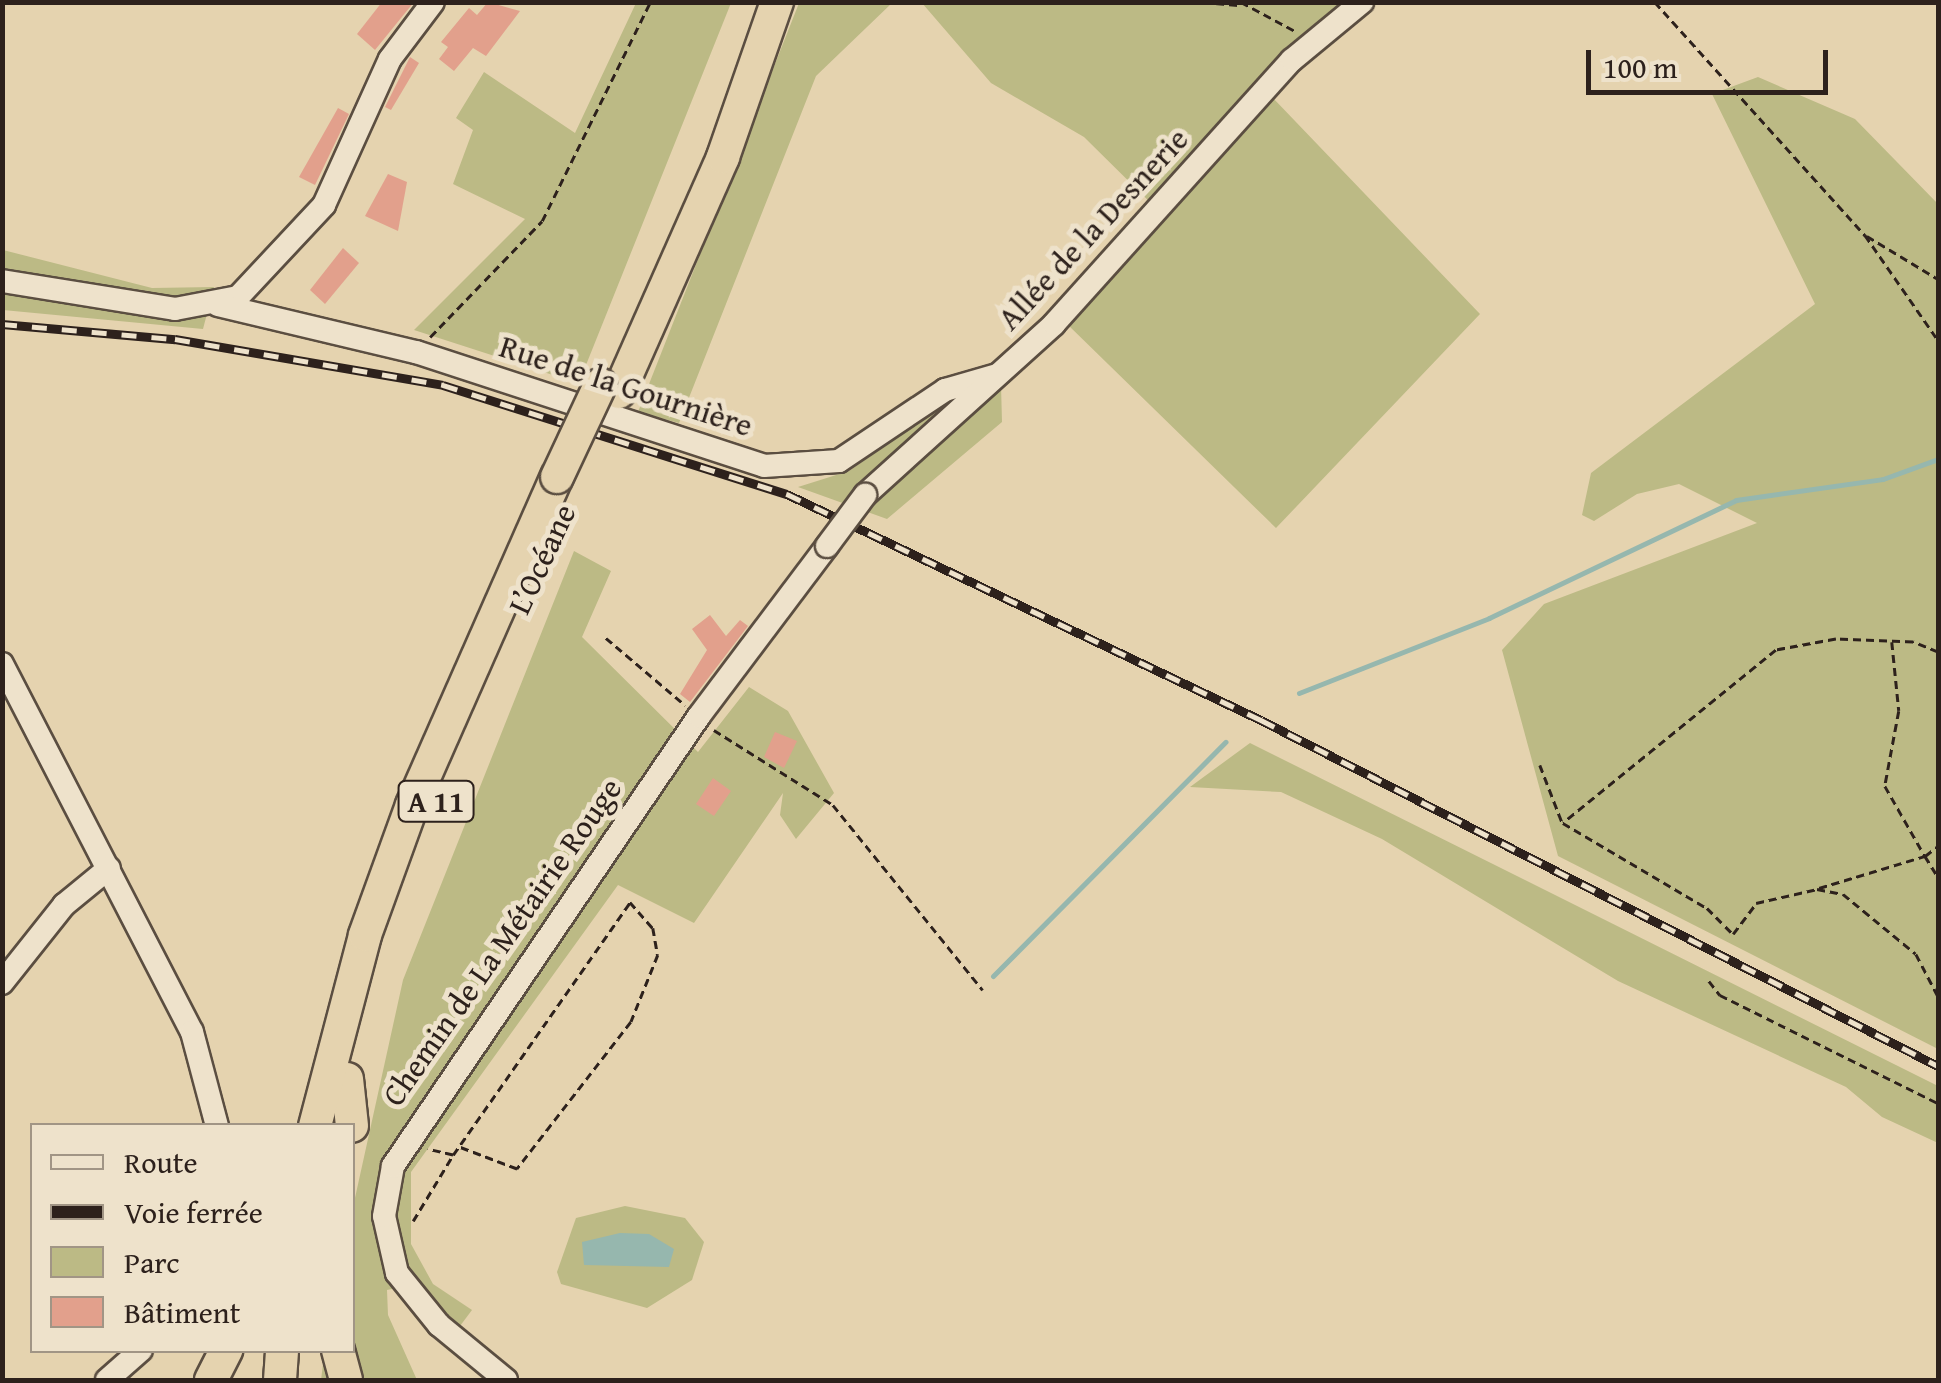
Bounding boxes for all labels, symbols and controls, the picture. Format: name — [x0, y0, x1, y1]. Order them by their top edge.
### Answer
scale bar — [1591, 30, 1834, 92]
text: 100 m — [1603, 45, 1677, 89]
street label: Allée de la Desnerie — [990, 120, 1196, 338]
street label: Rue de la Gournière — [495, 327, 757, 445]
street label: L’Océane — [500, 498, 584, 620]
street label: Chemin de La Métairie Rouge — [374, 771, 630, 1113]
road number: A 11 — [396, 776, 476, 826]
legend — [30, 1123, 355, 1353]
text: Route — [124, 1140, 197, 1184]
text: Voie ferrée — [124, 1190, 263, 1234]
text: Parc — [124, 1240, 180, 1284]
text: Bâtiment — [124, 1290, 240, 1334]

